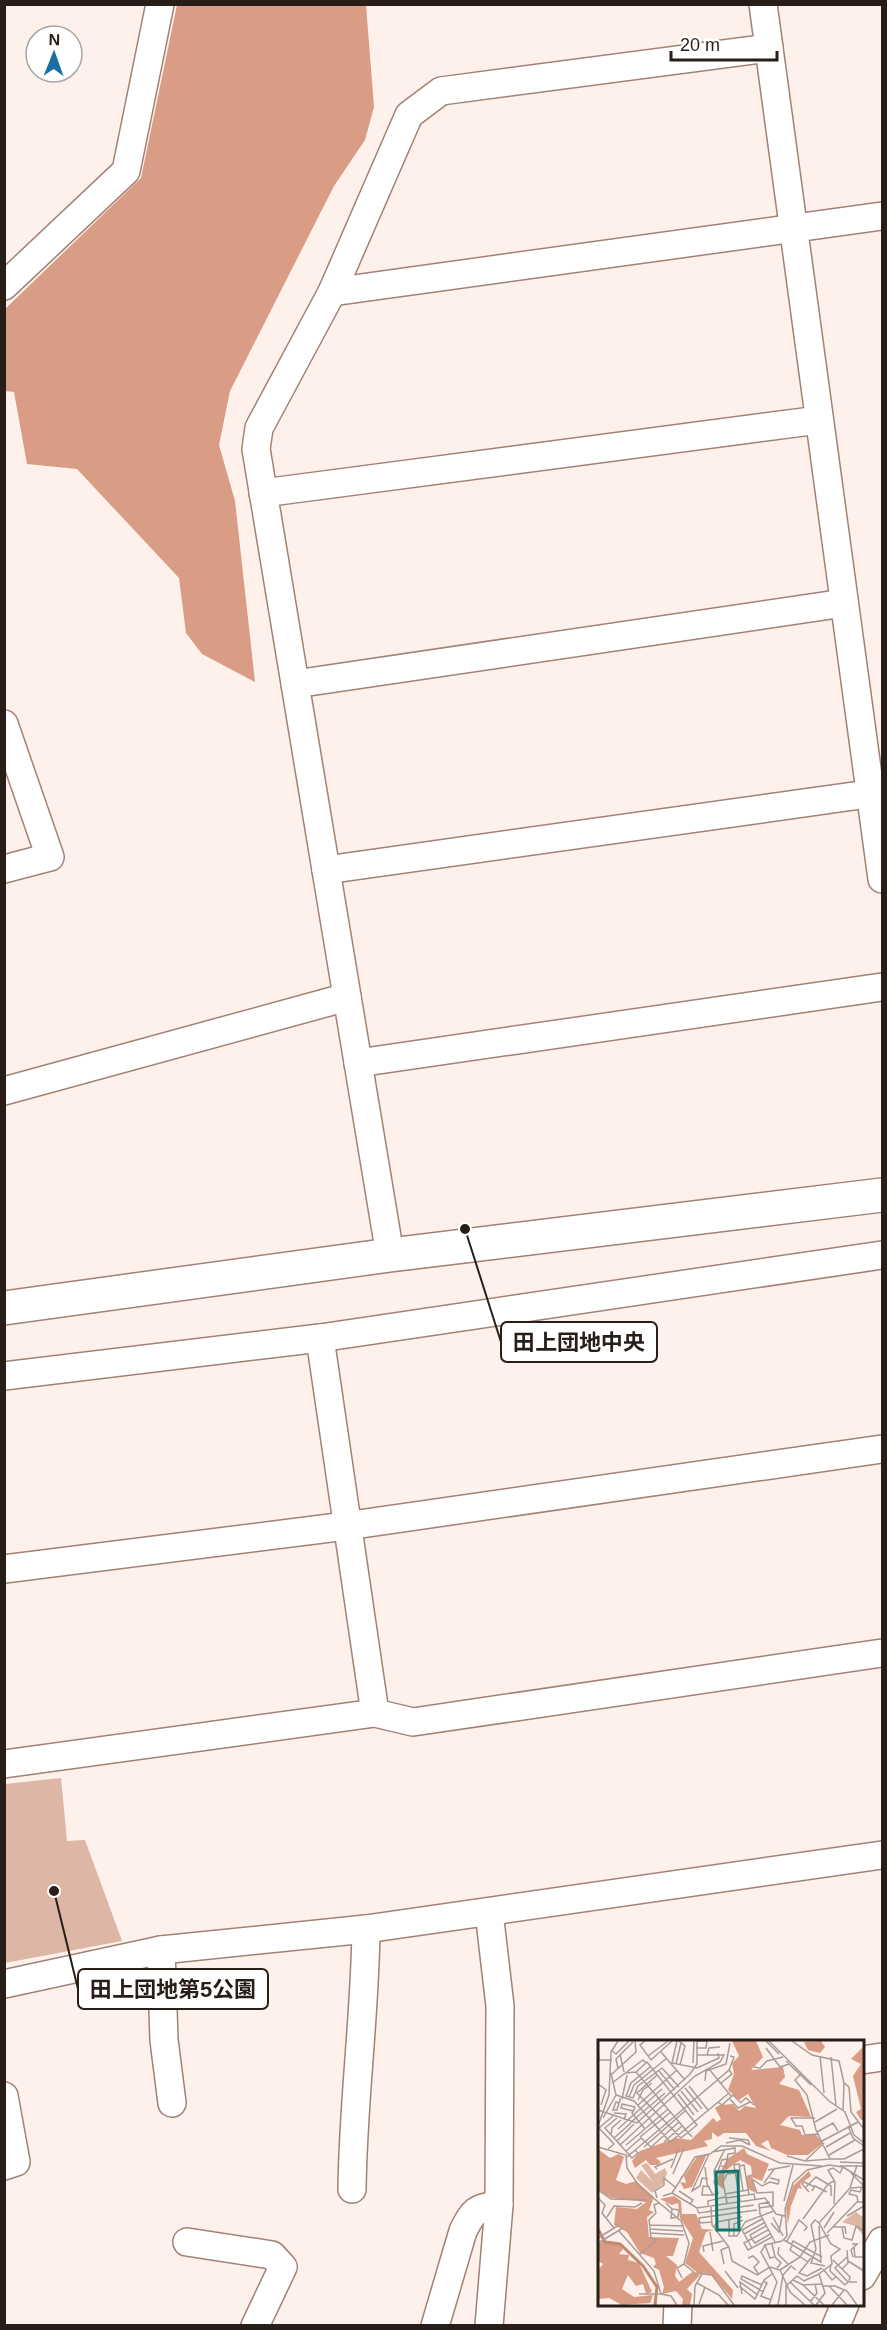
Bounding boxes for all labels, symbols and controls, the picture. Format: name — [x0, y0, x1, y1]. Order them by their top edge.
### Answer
north arrow — [24, 24, 84, 84]
scale bar — [671, 24, 778, 62]
text: N — [48, 31, 60, 48]
text: 20 m — [680, 35, 720, 55]
callout: 田上団地中央 — [501, 1322, 657, 1362]
text: 田上団地中央 — [513, 1330, 645, 1355]
callout: 田上団地第5公園 — [78, 1969, 268, 2009]
text: 田上団地第5公園 — [90, 1977, 256, 2002]
inset map — [598, 2040, 863, 2306]

